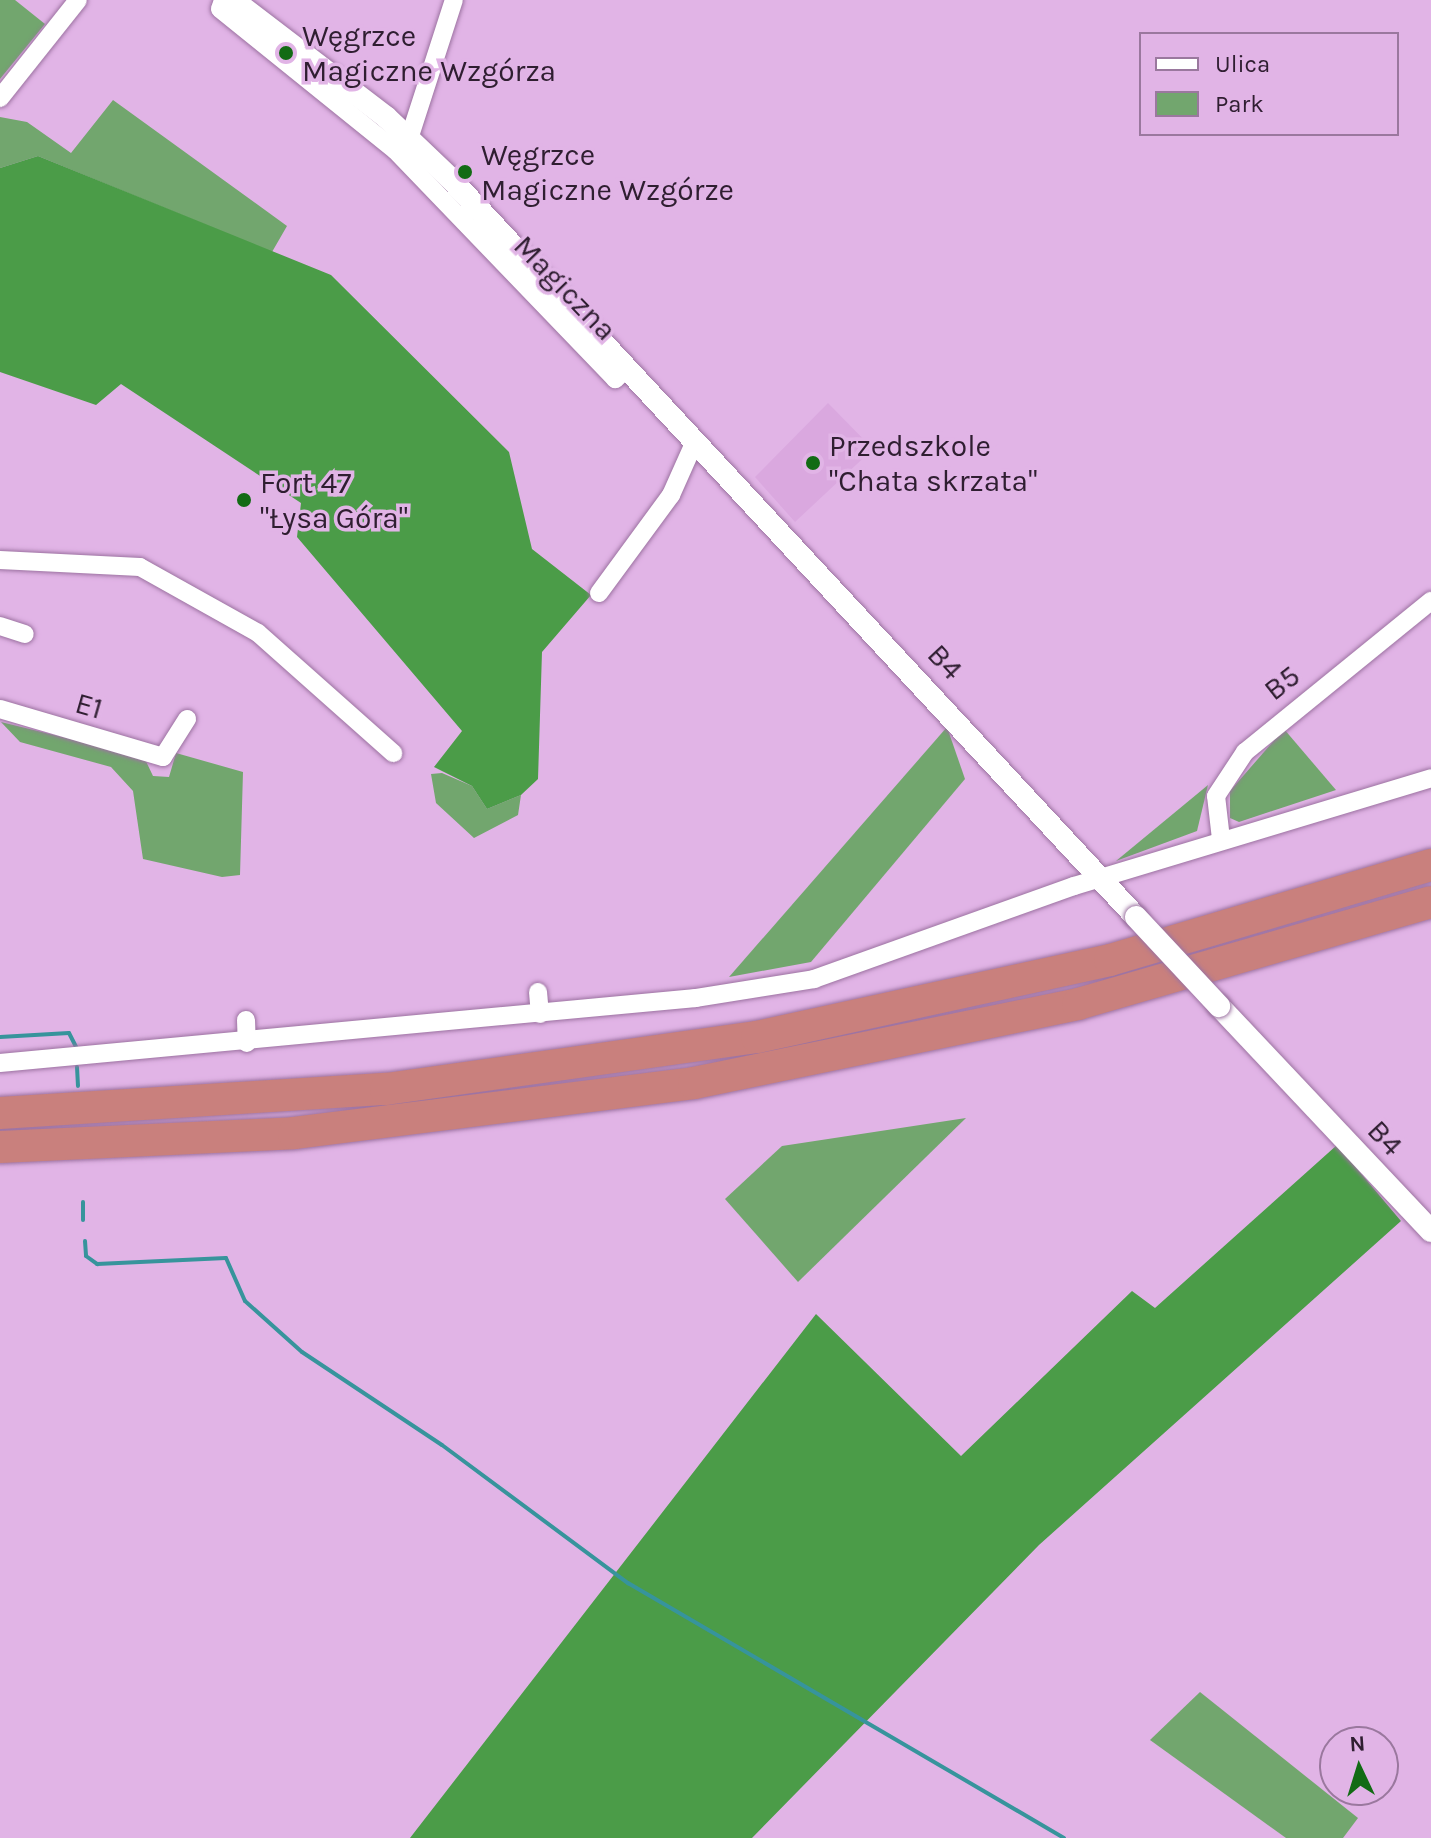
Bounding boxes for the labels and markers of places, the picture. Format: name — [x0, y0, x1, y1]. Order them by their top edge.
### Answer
place label: Węgrzce Magiczne Wzgórza — [302, 18, 556, 88]
marker: Węgrzce Magiczne Wzgórza — [277, 44, 295, 62]
place label: Węgrzce Magiczne Wzgórze — [481, 137, 734, 208]
marker: Węgrzce Magiczne Wzgórze — [456, 163, 474, 181]
place label: Przedszkole "Chata skrzata" — [829, 428, 1037, 498]
marker: Przedszkole "Chata skrzata" — [804, 454, 822, 472]
place label: Fort 47 "Łysa Góra" — [260, 465, 408, 536]
marker: Fort 47 "Łysa Góra" — [235, 491, 253, 509]

